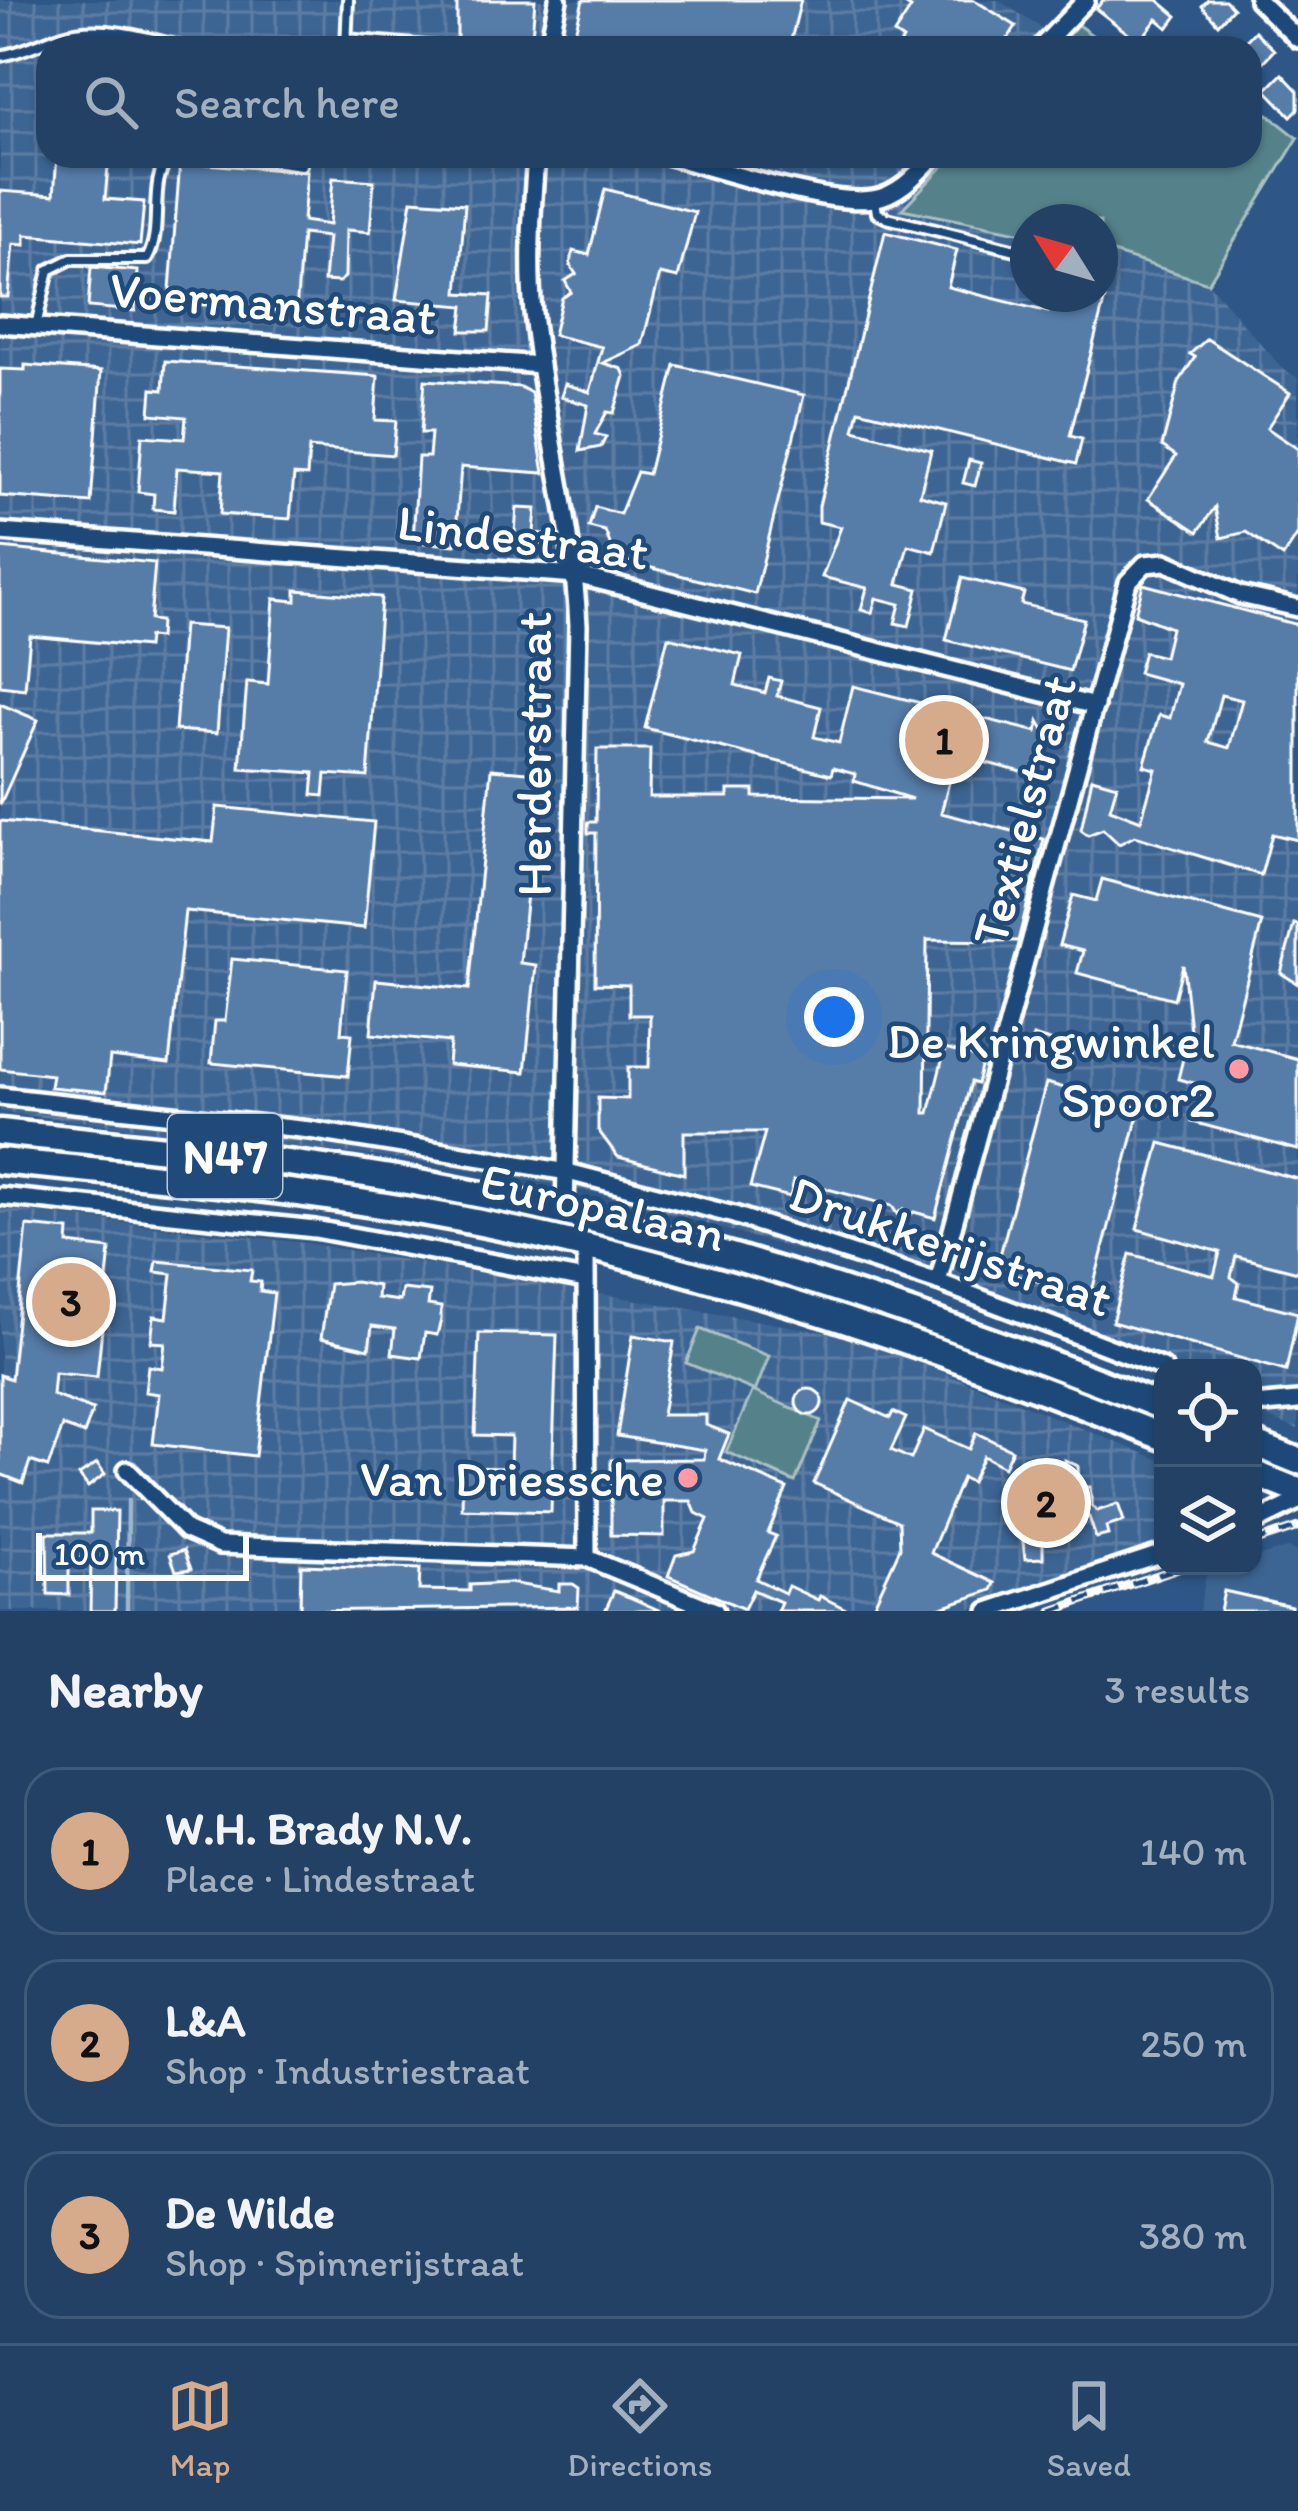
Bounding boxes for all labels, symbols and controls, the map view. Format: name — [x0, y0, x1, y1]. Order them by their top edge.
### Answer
search box — [36, 36, 1262, 168]
icon: search — [78, 69, 144, 135]
text: Search here — [174, 75, 400, 129]
north arrow — [1010, 204, 1118, 312]
street label: Voermanstraat — [107, 258, 439, 348]
street label: Lindestraat — [394, 491, 652, 583]
street label: Herderstraat — [503, 611, 564, 897]
street label: Textielstraat — [959, 668, 1089, 952]
pin: 1 — [905, 695, 983, 785]
your location — [804, 987, 864, 1047]
place label: De Kringwinkel Spoor2 — [887, 1010, 1215, 1130]
marker: De Kringwinkel Spoor2 — [1226, 1056, 1252, 1082]
road number: N47 — [168, 1114, 282, 1198]
street label: Europalaan — [475, 1149, 731, 1265]
street label: Drukkerijstraat — [782, 1162, 1120, 1330]
pin: 3 — [32, 1257, 110, 1347]
map controls — [1154, 1359, 1262, 1575]
button: locate — [1154, 1359, 1262, 1467]
place label: Van Driessche — [360, 1448, 664, 1509]
pin: 2 — [1007, 1458, 1085, 1548]
marker: Van Driessche — [675, 1465, 701, 1491]
button: layers — [1154, 1467, 1262, 1575]
scale bar — [36, 1527, 249, 1580]
text: 100 m — [54, 1534, 145, 1573]
text: Nearby — [48, 1659, 203, 1720]
text: 3 results — [1104, 1666, 1250, 1713]
text: W.H. Brady N.V. — [165, 1801, 472, 1855]
text: 1 — [81, 1828, 99, 1875]
text: 140 m — [1140, 1828, 1247, 1875]
text: Place · Lindestraat — [165, 1855, 475, 1902]
text: L&A — [165, 1993, 246, 2047]
text: 2 — [80, 2020, 100, 2067]
text: 250 m — [1140, 2020, 1247, 2067]
text: Shop · Industriestraat — [165, 2047, 530, 2094]
text: De Wilde — [165, 2185, 335, 2239]
text: 3 — [79, 2212, 101, 2259]
text: 380 m — [1139, 2212, 1247, 2259]
text: Shop · Spinnerijstraat — [165, 2239, 524, 2286]
tab: Map — [167, 2373, 233, 2484]
tab: Directions — [567, 2373, 712, 2484]
tab: Saved — [1047, 2373, 1131, 2484]

